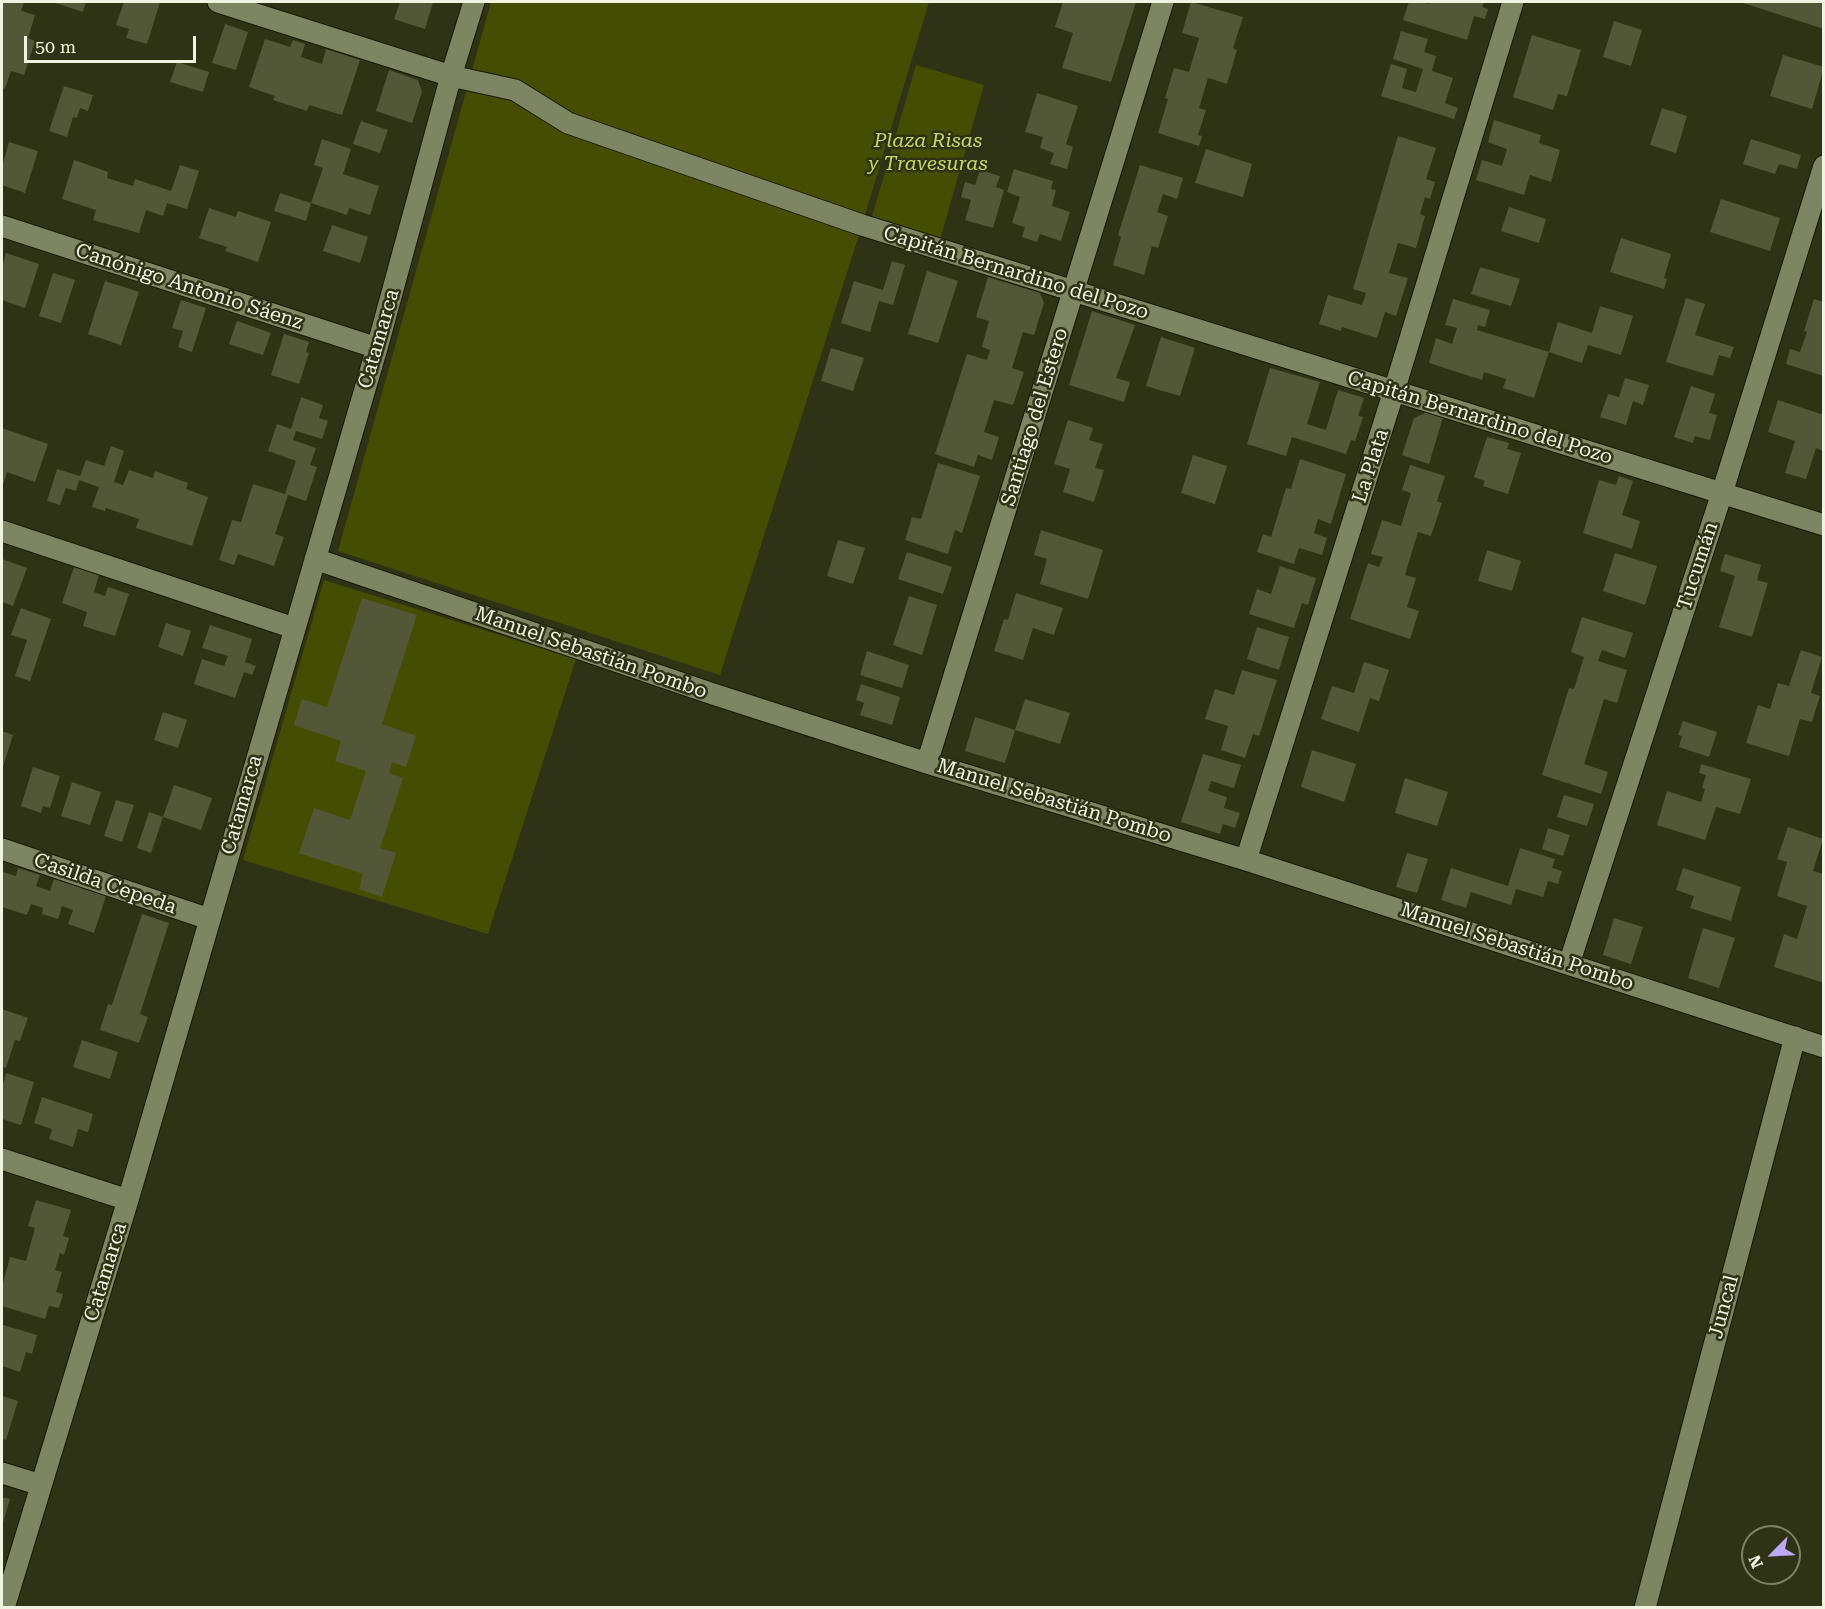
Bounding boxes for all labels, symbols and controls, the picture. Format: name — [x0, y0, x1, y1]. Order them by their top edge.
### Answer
scale bar — [27, 24, 200, 62]
text: 50 m — [35, 36, 76, 57]
park label: Plaza Risas y Travesuras — [868, 129, 988, 176]
street label: Capitán Bernardino del Pozo — [881, 221, 1151, 325]
street label: Canónigo Antonio Sáenz — [72, 239, 306, 335]
street label: Catamarca — [353, 287, 405, 391]
street label: Santiago del Estero — [996, 325, 1074, 509]
street label: Capitán Bernardino del Pozo — [1345, 366, 1615, 470]
street label: La Plata — [1348, 426, 1394, 506]
street label: Tucumán — [1672, 519, 1724, 613]
street label: Manuel Sebastián Pombo — [472, 602, 710, 704]
street label: Catamarca — [216, 753, 268, 857]
street label: Manuel Sebastián Pombo — [934, 754, 1174, 848]
street label: Casilda Cepeda — [31, 848, 179, 920]
street label: Manuel Sebastián Pombo — [1397, 898, 1637, 996]
street label: Catamarca — [80, 1220, 132, 1324]
street label: Juncal — [1704, 1273, 1744, 1341]
north arrow — [1741, 1525, 1801, 1585]
text: N — [1745, 1552, 1767, 1571]

